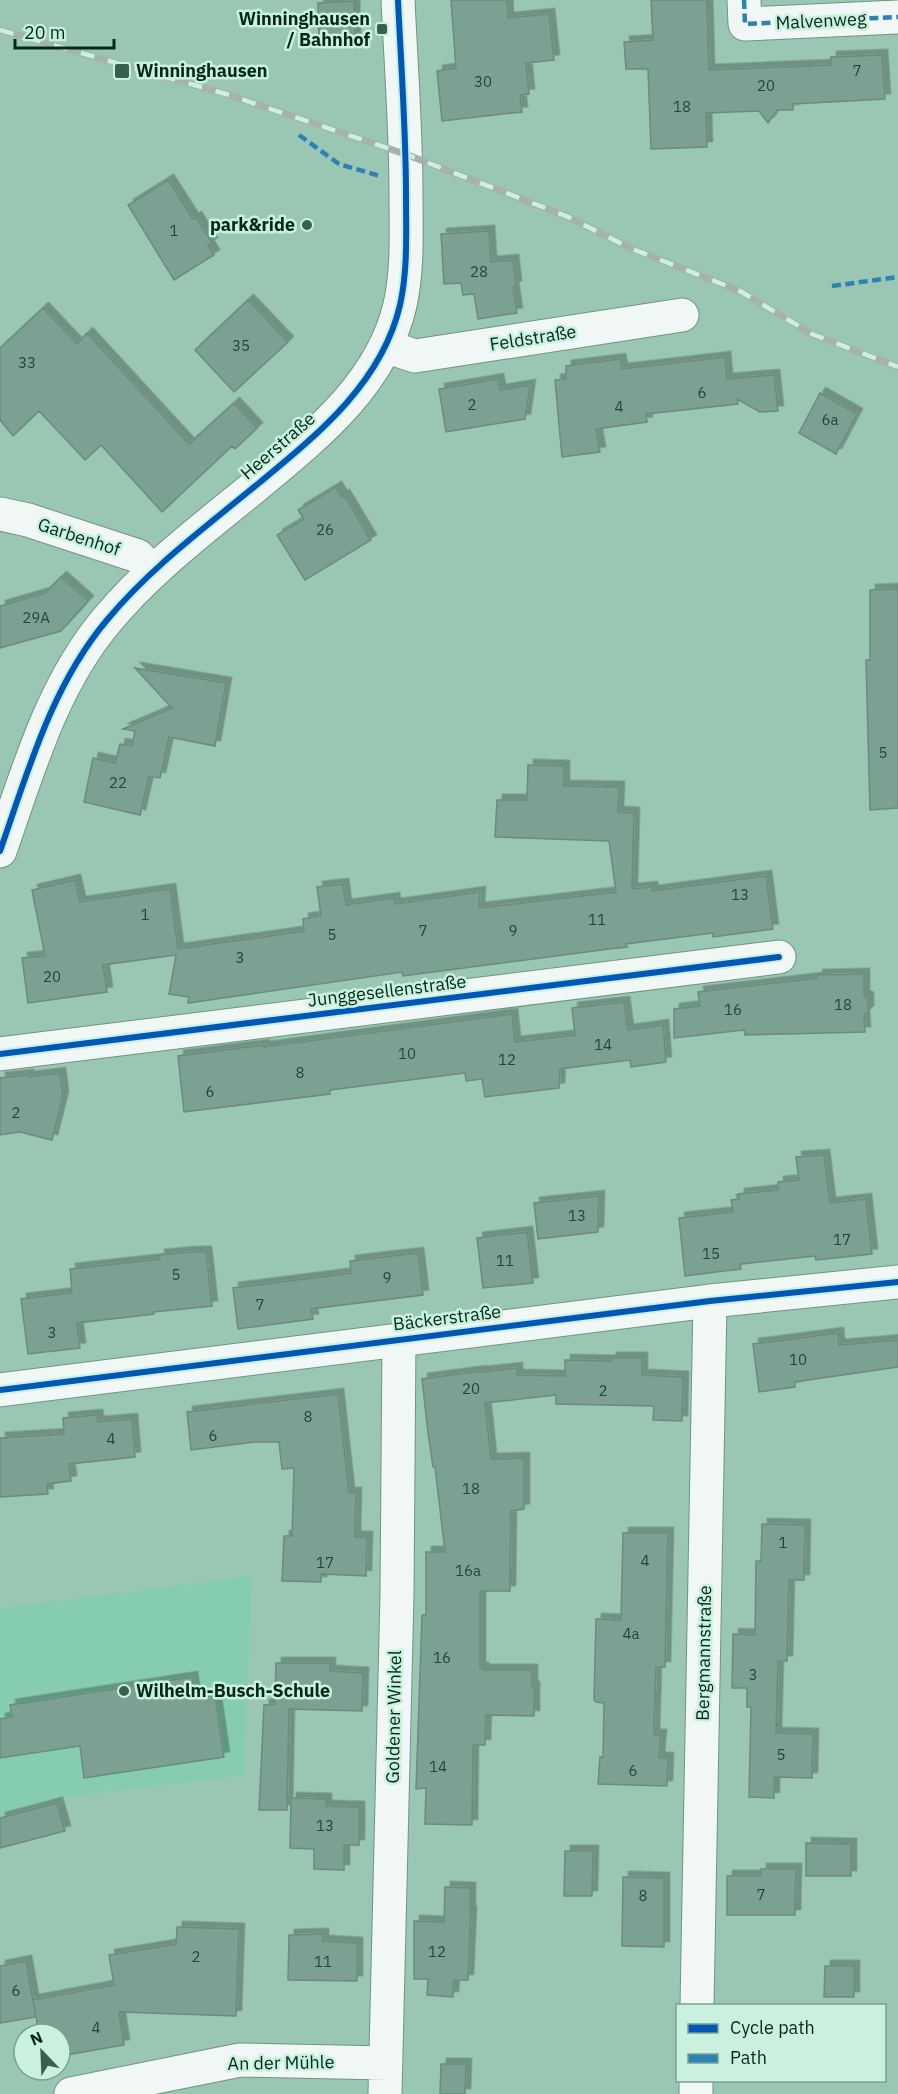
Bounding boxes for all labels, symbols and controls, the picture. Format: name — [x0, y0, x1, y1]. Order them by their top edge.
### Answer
place label: Winninghausen / Bahnhof — [238, 7, 370, 51]
street label: Malvenweg — [775, 7, 867, 34]
scale bar — [15, 12, 114, 50]
text: 20 m — [24, 21, 66, 44]
marker: Winninghausen / Bahnhof — [375, 22, 389, 36]
place label: Winninghausen — [136, 59, 268, 82]
house number: 7 — [852, 61, 862, 80]
marker: Winninghausen — [113, 62, 131, 80]
house number: 30 — [474, 72, 492, 91]
house number: 20 — [757, 76, 775, 95]
house number: 18 — [673, 97, 691, 116]
place label: park&ride — [210, 213, 295, 236]
marker: park&ride — [300, 218, 314, 232]
house number: 1 — [169, 221, 179, 240]
house number: 28 — [470, 262, 488, 281]
street label: Feldstraße — [488, 319, 578, 356]
house number: 35 — [232, 336, 250, 355]
house number: 33 — [18, 353, 36, 372]
house number: 6 — [697, 383, 707, 402]
house number: 2 — [467, 395, 477, 414]
house number: 4 — [614, 397, 624, 416]
street label: Heerstraße — [236, 407, 320, 484]
house number: 6a — [821, 410, 839, 429]
street label: Garbenhof — [35, 512, 123, 561]
house number: 26 — [316, 520, 334, 539]
house number: 29A — [22, 608, 50, 627]
house number: 5 — [878, 743, 888, 762]
house number: 22 — [109, 773, 127, 792]
house number: 13 — [731, 885, 749, 904]
house number: 1 — [140, 905, 150, 924]
house number: 11 — [588, 910, 606, 929]
house number: 7 — [418, 921, 428, 940]
house number: 9 — [508, 921, 518, 940]
house number: 5 — [327, 925, 337, 944]
house number: 3 — [235, 948, 245, 967]
house number: 20 — [43, 967, 61, 986]
street label: Junggesellenstraße — [306, 969, 468, 1012]
house number: 18 — [834, 995, 852, 1014]
house number: 16 — [724, 1000, 742, 1019]
house number: 14 — [594, 1035, 612, 1054]
house number: 10 — [398, 1044, 416, 1063]
house number: 12 — [498, 1050, 516, 1069]
house number: 8 — [295, 1063, 305, 1082]
house number: 6 — [205, 1082, 215, 1101]
house number: 2 — [11, 1103, 21, 1122]
house number: 13 — [568, 1206, 586, 1225]
house number: 17 — [833, 1230, 851, 1249]
house number: 15 — [702, 1244, 720, 1263]
house number: 11 — [496, 1251, 514, 1270]
house number: 5 — [171, 1265, 181, 1284]
house number: 9 — [382, 1268, 392, 1287]
house number: 7 — [255, 1295, 265, 1314]
street label: Bäckerstraße — [392, 1299, 502, 1336]
house number: 3 — [47, 1323, 57, 1342]
house number: 10 — [789, 1350, 807, 1369]
house number: 20 — [462, 1379, 480, 1398]
house number: 2 — [598, 1381, 608, 1400]
house number: 8 — [303, 1407, 313, 1426]
house number: 6 — [208, 1426, 218, 1445]
house number: 4 — [106, 1429, 116, 1448]
house number: 18 — [462, 1479, 480, 1498]
house number: 1 — [778, 1533, 788, 1552]
house number: 4 — [640, 1551, 650, 1570]
house number: 17 — [316, 1553, 334, 1572]
house number: 16a — [455, 1561, 481, 1580]
street label: Bergmannstraße — [691, 1585, 716, 1721]
house number: 4a — [622, 1624, 640, 1643]
house number: 16 — [433, 1648, 451, 1667]
street label: Goldener Winkel — [381, 1650, 406, 1784]
house number: 3 — [748, 1665, 758, 1684]
place label: Wilhelm-Busch-Schule — [136, 1679, 330, 1702]
marker: Wilhelm-Busch-Schule — [117, 1684, 131, 1698]
house number: 5 — [776, 1745, 786, 1764]
house number: 14 — [429, 1757, 447, 1776]
house number: 6 — [628, 1761, 638, 1780]
house number: 13 — [316, 1816, 334, 1835]
house number: 7 — [756, 1885, 766, 1904]
house number: 8 — [638, 1886, 648, 1905]
house number: 12 — [428, 1942, 446, 1961]
house number: 2 — [191, 1947, 201, 1966]
house number: 11 — [314, 1952, 332, 1971]
house number: 6 — [11, 1981, 21, 2000]
legend — [676, 2004, 886, 2082]
text: Cycle path — [730, 2016, 815, 2039]
house number: 4 — [91, 2018, 101, 2037]
north arrow — [12, 2022, 72, 2082]
text: N — [27, 2027, 45, 2050]
text: Path — [730, 2046, 767, 2069]
street label: An der Mühle — [227, 2050, 335, 2075]

